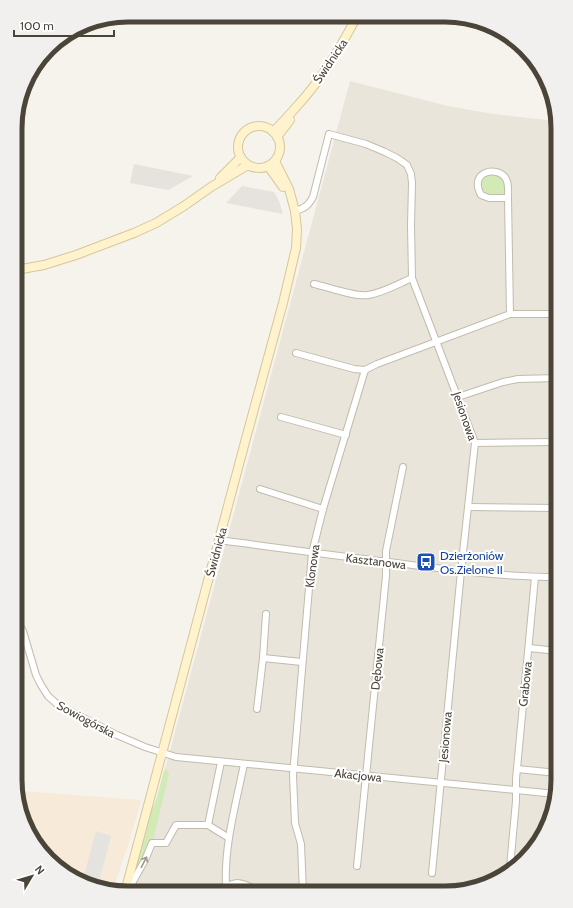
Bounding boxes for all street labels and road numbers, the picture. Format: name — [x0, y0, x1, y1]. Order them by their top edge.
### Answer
street label: Świdnicka — [310, 36, 351, 86]
street label: Jesionowa — [449, 389, 480, 443]
street label: Świdnicka — [202, 525, 230, 578]
street label: Klonowa — [302, 543, 323, 589]
street label: Kasztanowa — [345, 550, 407, 572]
street label: Dębowa — [367, 647, 387, 691]
street label: Grabowa — [515, 661, 535, 707]
street label: Sowiogórska — [54, 697, 118, 741]
street label: Jesionowa — [435, 711, 455, 764]
street label: Akacjowa — [334, 765, 383, 785]

